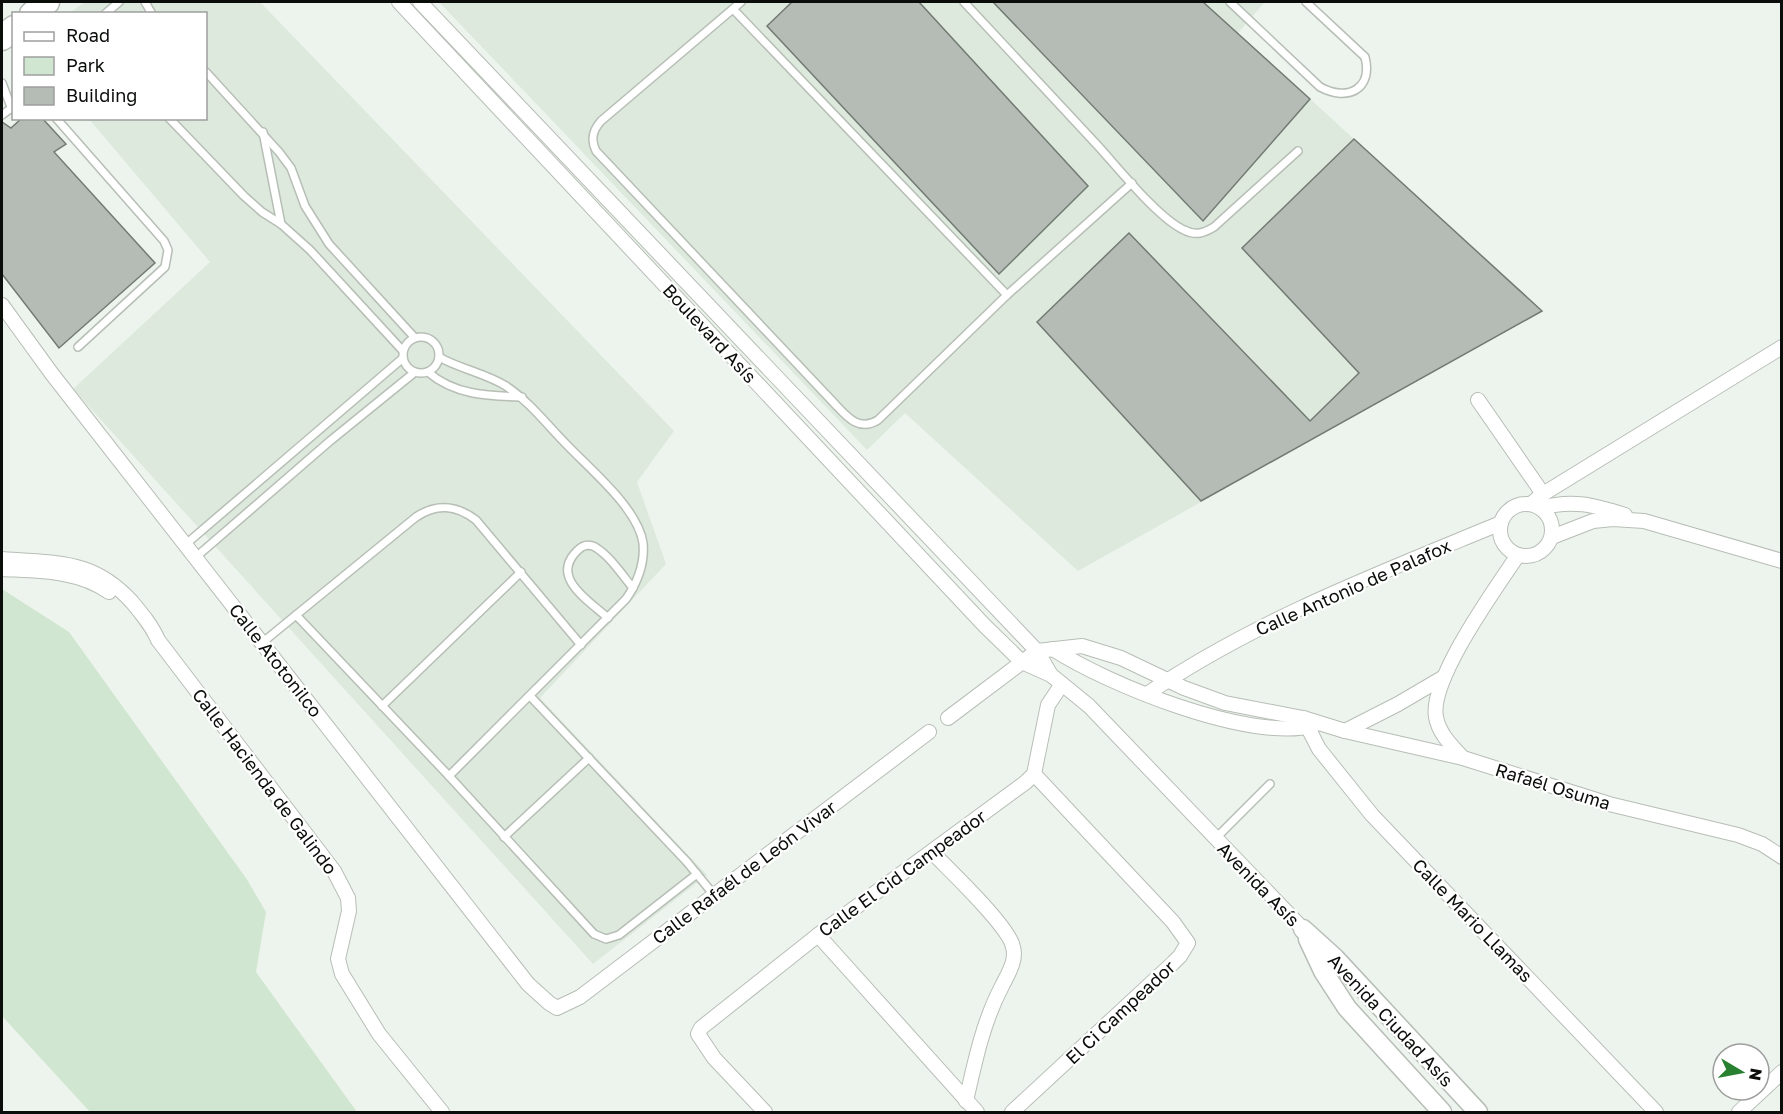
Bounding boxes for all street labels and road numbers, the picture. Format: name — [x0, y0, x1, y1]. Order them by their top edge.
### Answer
street label: Boulevard Asís — [659, 279, 761, 387]
street label: Calle Antonio de Palafox — [1252, 534, 1454, 640]
street label: Calle Atotonilco — [225, 599, 327, 721]
street label: Calle Hacienda de Galindo — [188, 684, 342, 878]
street label: Rafaél Osuma — [1493, 758, 1613, 814]
street label: Calle Rafaél de León Vivar — [648, 796, 840, 948]
street label: Calle El Cid Campeador — [814, 805, 990, 941]
street label: Avenida Asís — [1213, 837, 1305, 931]
street label: Calle Mario Llamas — [1408, 854, 1538, 986]
street label: Avenida Ciudad Asís — [1324, 949, 1458, 1091]
street label: El Ci Campeador — [1061, 956, 1179, 1068]

